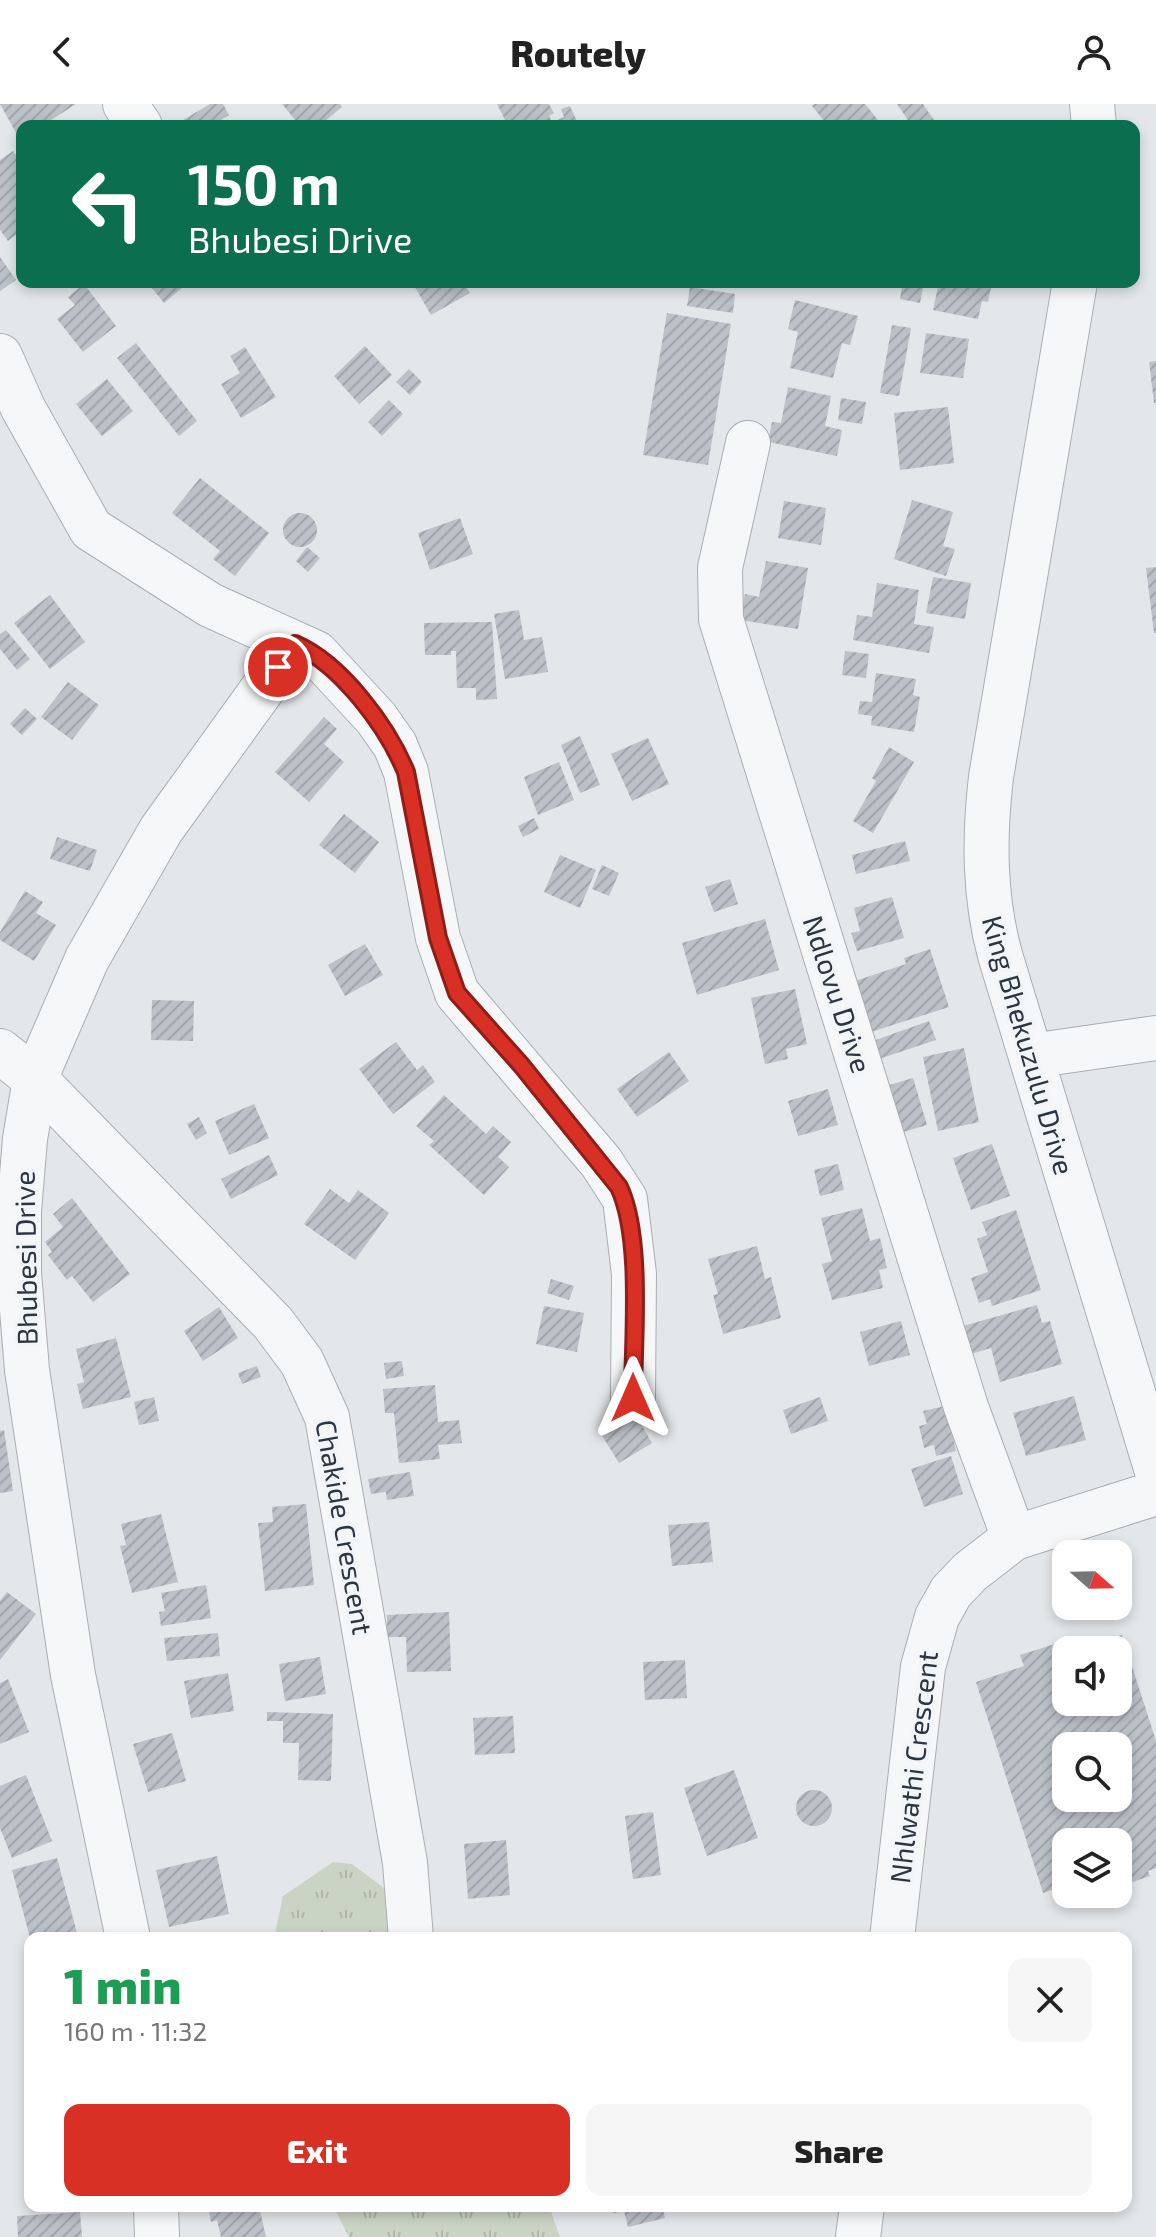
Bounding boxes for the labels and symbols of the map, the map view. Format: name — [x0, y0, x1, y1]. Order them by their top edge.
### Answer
pin — [244, 633, 312, 701]
street label: Ndlovu Drive — [797, 911, 879, 1077]
street label: King Bhekuzulu Drive — [976, 912, 1082, 1178]
street label: Bhubesi Drive — [6, 1170, 44, 1346]
position arrow — [591, 1356, 675, 1440]
street label: Chakide Crescent — [309, 1417, 381, 1637]
north arrow — [1052, 1540, 1132, 1620]
street label: Nhlwathi Crescent — [882, 1649, 944, 1885]

